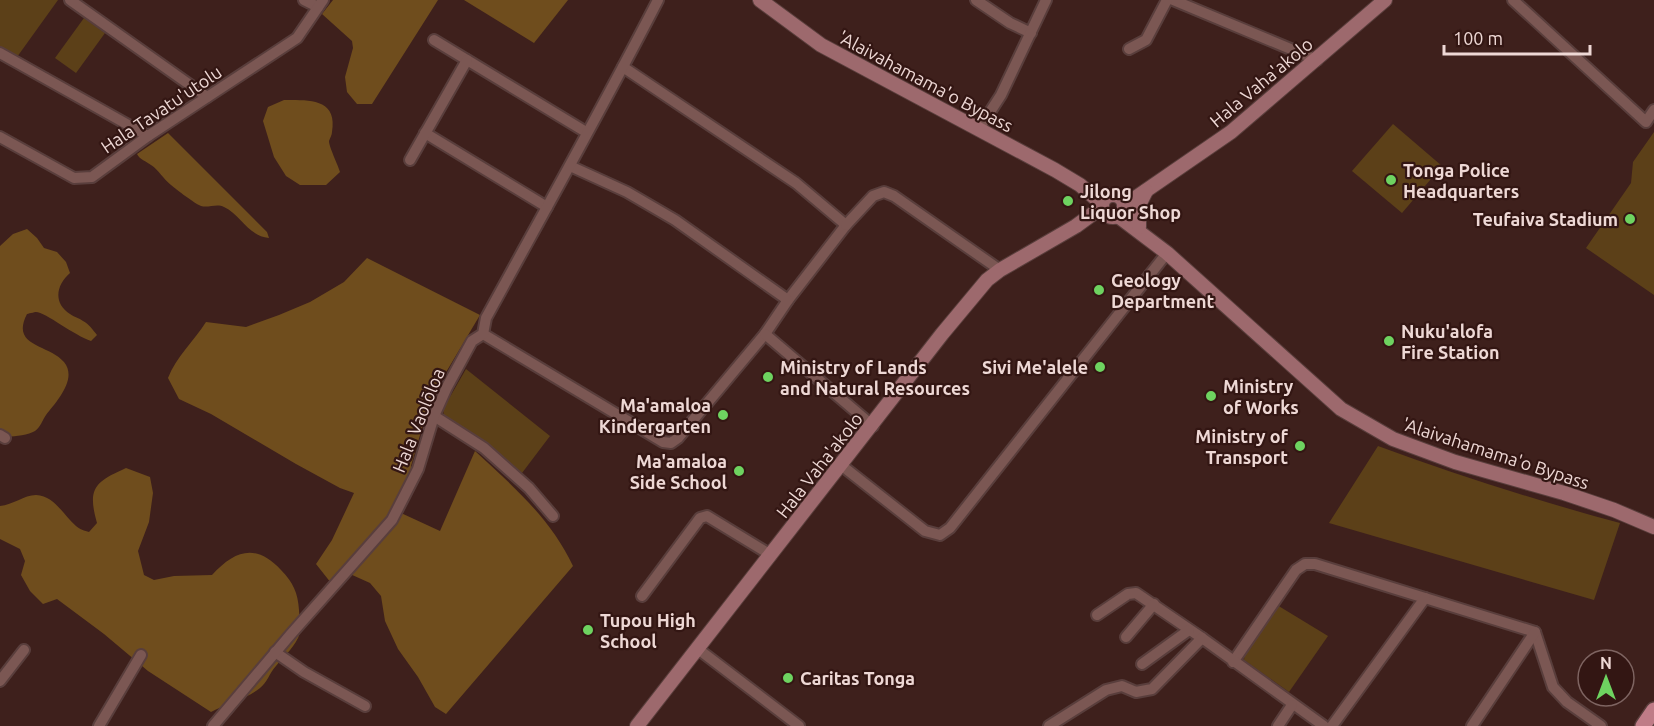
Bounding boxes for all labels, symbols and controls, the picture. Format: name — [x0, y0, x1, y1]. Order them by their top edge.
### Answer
scale bar — [1444, 18, 1590, 56]
street label: 'Alaivahamama'o Bypass — [835, 27, 1017, 136]
text: 100 m — [1453, 28, 1503, 48]
street label: Hala Vaha'akolo — [1206, 33, 1316, 131]
street label: Hala Tavatu'utolu — [97, 61, 225, 157]
place label: Tonga Police Headquarters — [1403, 160, 1519, 201]
marker: Tonga Police Headquarters — [1384, 173, 1398, 187]
place label: Jilong Liquor Shop — [1080, 181, 1181, 222]
marker: Jilong Liquor Shop — [1061, 194, 1075, 208]
place label: Teufaiva Stadium — [1473, 209, 1618, 229]
marker: Teufaiva Stadium — [1623, 212, 1637, 226]
place label: Geology Department — [1111, 270, 1215, 311]
marker: Geology Department — [1092, 283, 1106, 297]
place label: Nuku'alofa Fire Station — [1401, 321, 1500, 362]
marker: Nuku'alofa Fire Station — [1382, 334, 1396, 348]
place label: Ministry of Lands and Natural Resources — [780, 357, 970, 398]
place label: Sivi Me'alele — [982, 357, 1088, 377]
marker: Sivi Me'alele — [1093, 360, 1107, 374]
street label: Hala Vaolōloa — [388, 365, 448, 475]
marker: Ministry of Lands and Natural Resources — [761, 370, 775, 384]
place label: Ministry of Works — [1223, 376, 1299, 417]
marker: Ministry of Works — [1204, 389, 1218, 403]
place label: Ma'amaloa Kindergarten — [599, 395, 711, 436]
marker: Ma'amaloa Kindergarten — [716, 408, 730, 422]
street label: Hala Vaha'akolo — [772, 409, 866, 521]
street label: 'Alaivahamama'o Bypass — [1400, 413, 1592, 493]
place label: Ministry of Transport — [1195, 426, 1289, 467]
marker: Ministry of Transport — [1293, 439, 1307, 453]
place label: Ma'amaloa Side School — [630, 451, 728, 492]
marker: Ma'amaloa Side School — [732, 464, 746, 478]
place label: Tupou High School — [600, 610, 696, 651]
marker: Tupou High School — [581, 623, 595, 637]
north arrow — [1576, 648, 1636, 708]
text: N — [1600, 654, 1612, 672]
place label: Caritas Tonga — [800, 668, 915, 688]
marker: Caritas Tonga — [781, 671, 795, 685]

